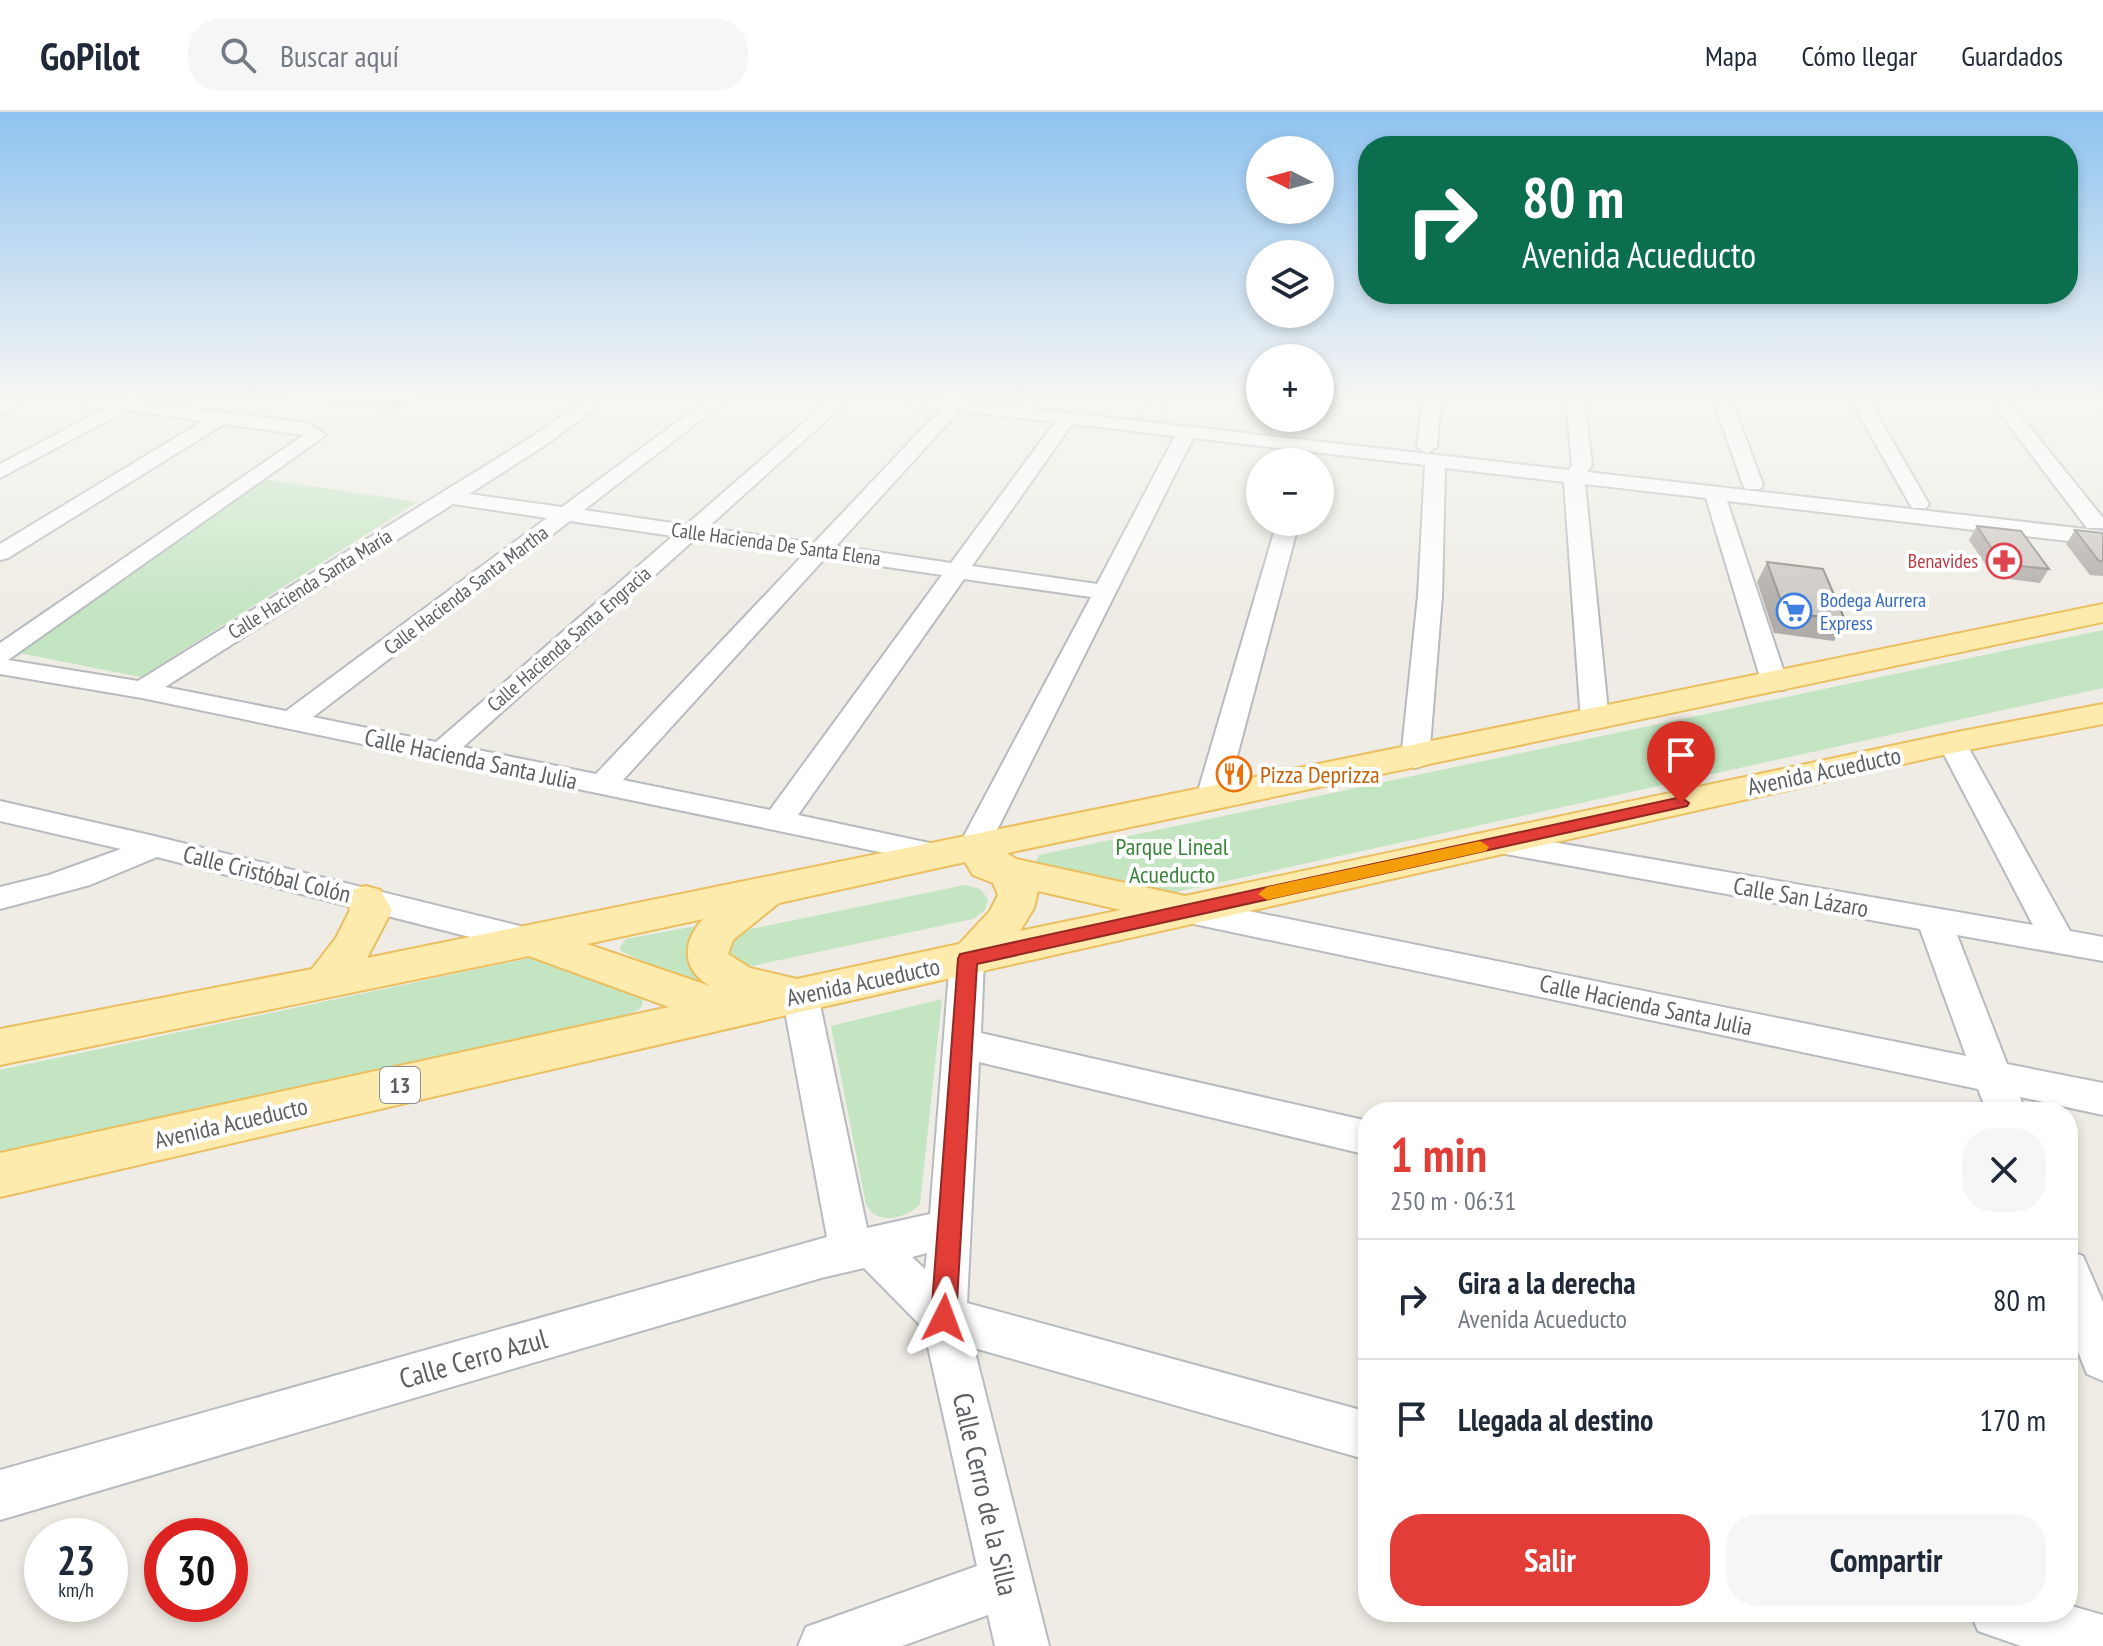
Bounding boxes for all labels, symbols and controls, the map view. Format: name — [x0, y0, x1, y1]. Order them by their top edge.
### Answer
search box — [188, 19, 748, 91]
text: GoPilot — [40, 31, 140, 80]
icon: search — [216, 33, 260, 77]
text: Buscar aquí — [280, 36, 399, 75]
text: Mapa — [1705, 37, 1757, 74]
text: Cómo llegar — [1801, 37, 1917, 74]
text: Guardados — [1961, 37, 2063, 74]
north arrow — [1246, 136, 1334, 224]
map controls — [1246, 136, 1334, 536]
text: 80 m — [1522, 161, 1624, 233]
icon: right — [1390, 168, 1494, 272]
text: Avenida Acueducto — [1522, 231, 1756, 278]
button: layers — [1246, 240, 1334, 328]
button: + — [1246, 344, 1334, 432]
button: − — [1246, 448, 1334, 536]
street label: Calle Hacienda De Santa Elena — [670, 516, 882, 572]
street label: Calle Hacienda Santa Martha — [379, 520, 553, 660]
street label: Calle Hacienda Santa María — [223, 523, 397, 645]
pharmacy icon: Benavides — [1985, 542, 2023, 580]
place label: Benavides — [1908, 548, 1978, 574]
street label: Calle Hacienda Santa Engracia — [482, 561, 656, 717]
place label: Bodega Aurrera Express — [1820, 587, 1926, 636]
supermarket icon: Bodega Aurrera Express — [1775, 592, 1813, 630]
street label: Calle Hacienda Santa Julia — [362, 721, 580, 797]
pin — [1647, 721, 1715, 803]
icon: arrive — [1659, 733, 1703, 777]
street label: Avenida Acueducto — [1744, 740, 1904, 802]
restaurant icon: Pizza Deprizza — [1215, 755, 1253, 793]
place label: Pizza Deprizza — [1260, 759, 1380, 790]
park label: Parque Lineal Acueducto — [1116, 831, 1229, 890]
street label: Calle Cristóbal Colón — [180, 838, 354, 910]
street label: Calle San Lázaro — [1731, 870, 1871, 924]
street label: Avenida Acueducto — [783, 951, 943, 1013]
street label: Calle Hacienda Santa Julia — [1537, 967, 1755, 1043]
road number: 13 — [380, 1067, 420, 1103]
street label: Avenida Acueducto — [151, 1090, 311, 1156]
text: 1 min — [1390, 1123, 1487, 1185]
button: close — [1962, 1128, 2046, 1212]
text: 250 m · 06:31 — [1390, 1184, 1516, 1217]
text: Gira a la derecha — [1458, 1263, 1636, 1302]
position arrow — [902, 1276, 986, 1360]
icon: right — [1390, 1277, 1434, 1321]
text: 80 m — [1993, 1280, 2046, 1319]
text: Avenida Acueducto — [1458, 1302, 1627, 1335]
street label: Calle Cerro Azul — [395, 1319, 552, 1397]
street label: Calle Cerro de la Silla — [945, 1389, 1027, 1599]
icon: arrive — [1390, 1397, 1434, 1441]
text: Llegada al destino — [1458, 1400, 1653, 1439]
text: 170 m — [1980, 1400, 2046, 1439]
button: Salir — [1390, 1514, 1710, 1606]
button: Compartir — [1726, 1514, 2046, 1606]
speed limit sign: 30 — [144, 1518, 248, 1622]
text: 23 — [57, 1534, 95, 1586]
text: km/h — [58, 1577, 94, 1603]

